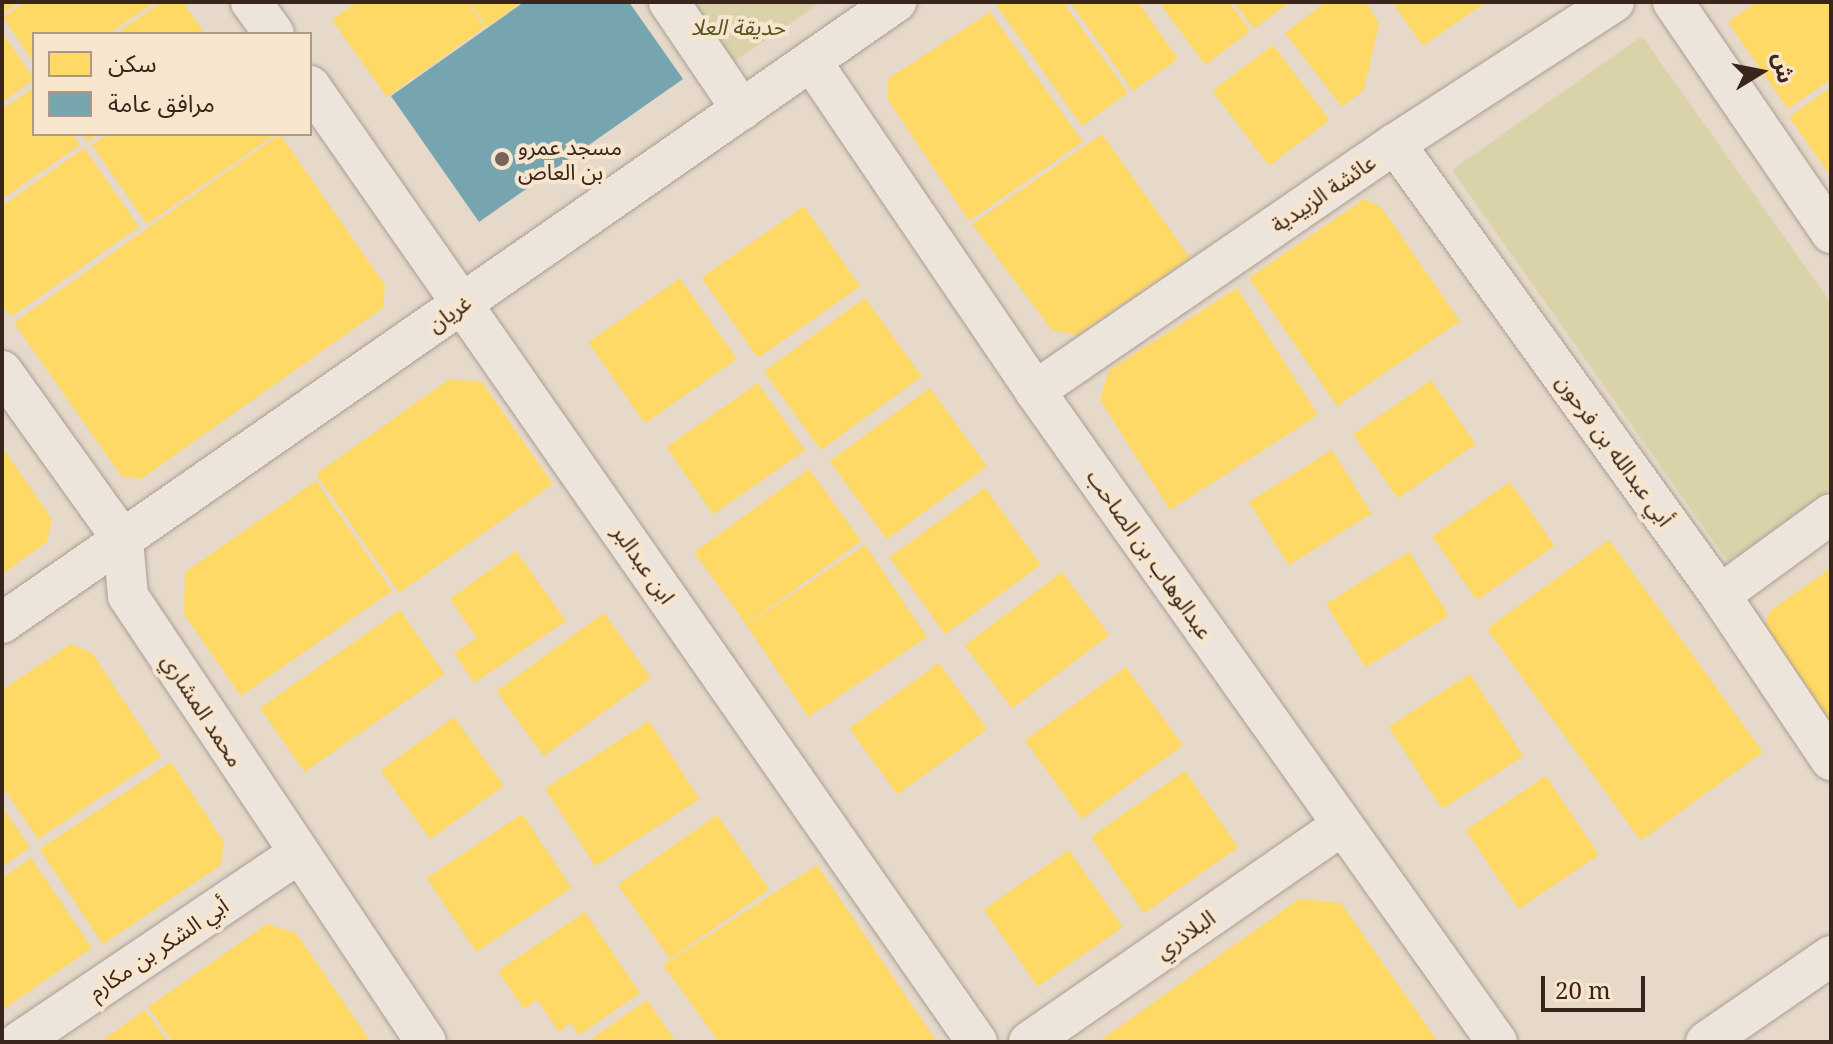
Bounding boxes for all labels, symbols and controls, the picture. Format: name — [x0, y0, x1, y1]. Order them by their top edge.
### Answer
park label: حديقة العلا — [691, 14, 785, 40]
legend — [32, 32, 312, 136]
north arrow — [1721, 32, 1801, 112]
text: سكن — [108, 46, 157, 79]
text: ش — [1767, 50, 1802, 85]
text: مرافق عامة — [108, 86, 215, 119]
place label: مسجد عمرو بن العاص — [518, 133, 622, 184]
street label: عائشة الزبيدية — [1266, 148, 1380, 238]
marker: مسجد عمرو بن العاص — [493, 150, 511, 168]
street label: غريان — [422, 289, 476, 337]
street label: أبي عبدالله بن فرحون — [1551, 369, 1679, 531]
street label: عبدالوهاب بن الصاحب — [1081, 464, 1219, 644]
street label: ابن عبدالبر — [607, 519, 681, 609]
street label: محمد المشاري — [157, 649, 249, 771]
street label: أبي الشكر بن مكارم — [83, 892, 233, 1004]
street label: البلاذري — [1150, 904, 1220, 964]
scale bar — [1545, 960, 1649, 1010]
text: 20 m — [1555, 973, 1611, 1006]

